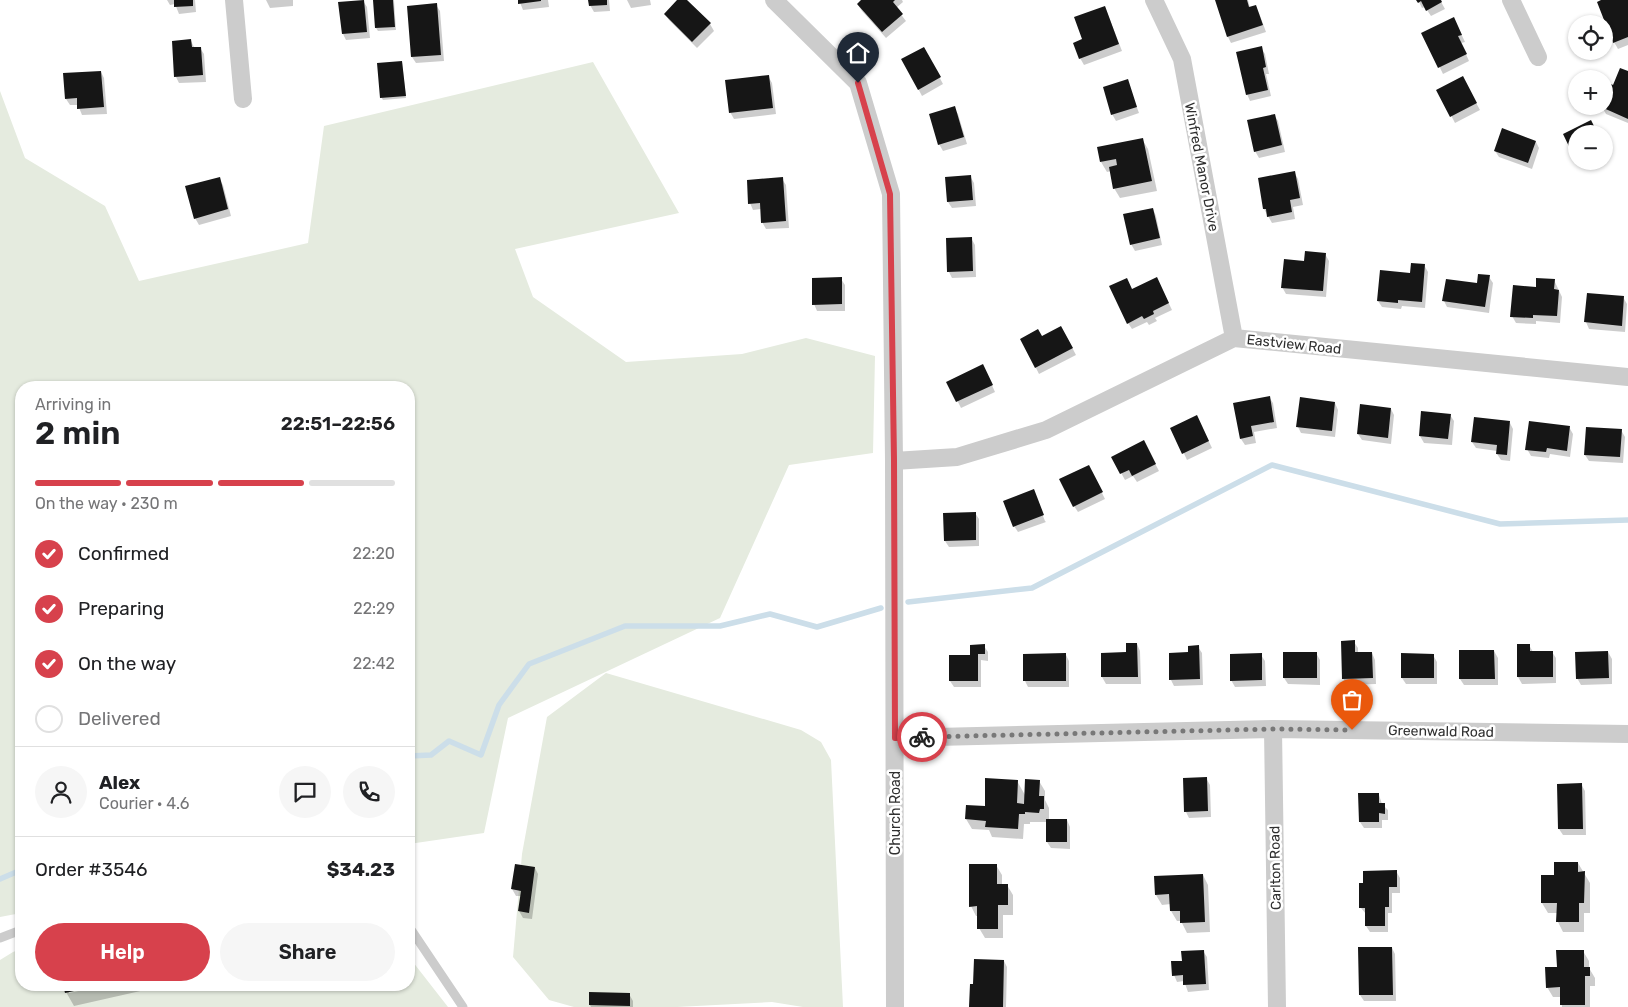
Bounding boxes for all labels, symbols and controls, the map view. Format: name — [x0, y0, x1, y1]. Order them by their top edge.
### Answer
map controls — [1568, 15, 1613, 170]
button: locate — [1568, 15, 1613, 60]
pin — [837, 32, 879, 83]
icon: home — [844, 39, 872, 67]
button: + — [1568, 70, 1613, 115]
street label: Winfred Manor Drive — [1181, 101, 1222, 233]
button: − — [1568, 125, 1613, 170]
street label: Eastview Road — [1246, 331, 1342, 358]
text: Arriving in — [35, 395, 111, 414]
text: 22:51–22:56 — [281, 412, 395, 435]
text: 2 min — [35, 414, 120, 452]
text: On the way · 230 m — [35, 494, 178, 513]
icon: check — [35, 540, 63, 568]
text: Confirmed — [78, 542, 169, 565]
text: 22:20 — [353, 544, 395, 563]
icon: check — [35, 595, 63, 623]
text: Preparing — [78, 597, 164, 620]
text: 22:29 — [353, 599, 395, 618]
icon: check — [35, 650, 63, 678]
text: On the way — [78, 652, 176, 675]
text: 22:42 — [353, 654, 395, 673]
pin — [1331, 679, 1373, 730]
icon: bag — [1338, 686, 1366, 714]
text: Delivered — [78, 707, 161, 730]
courier — [897, 712, 947, 762]
street label: Greenwald Road — [1388, 722, 1494, 741]
icon: bike — [908, 723, 936, 751]
button: person — [35, 766, 87, 818]
button: chat — [279, 766, 331, 818]
button: phone — [343, 766, 395, 818]
text: Alex — [99, 771, 140, 794]
street label: Church Road — [887, 771, 904, 855]
text: Courier · 4.6 — [99, 794, 189, 813]
street label: Carlton Road — [1266, 826, 1285, 910]
text: Order #3546 — [35, 858, 147, 881]
text: $34.23 — [327, 858, 395, 881]
button: Help — [35, 923, 210, 981]
button: Share — [220, 923, 395, 981]

